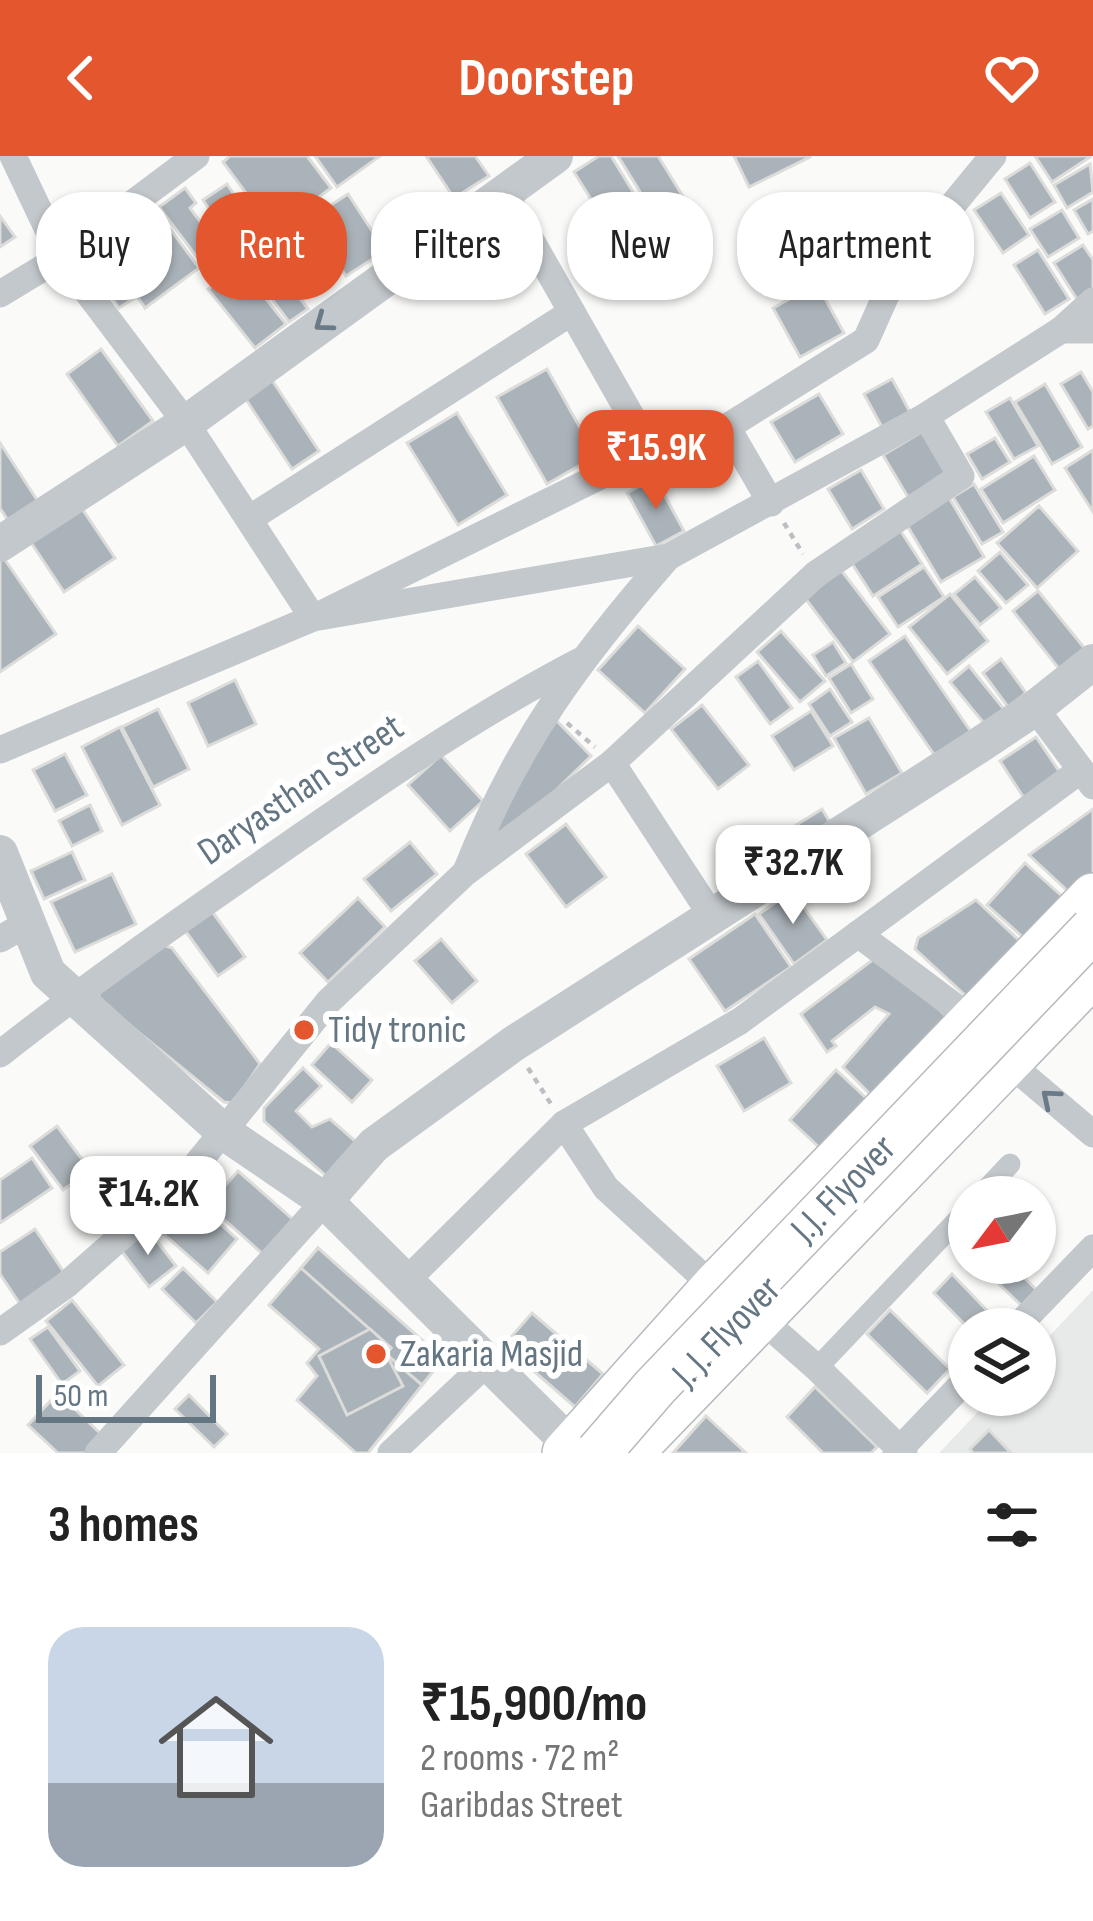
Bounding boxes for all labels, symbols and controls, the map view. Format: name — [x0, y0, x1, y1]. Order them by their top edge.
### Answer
icon: back — [48, 45, 114, 111]
icon: heart — [979, 45, 1045, 111]
text: Doorstep — [459, 46, 635, 111]
chip: Buy — [36, 192, 172, 300]
chip: Rent — [196, 192, 347, 300]
chip: Filters — [371, 192, 543, 300]
chip: New — [567, 192, 713, 300]
chip: Apartment — [737, 192, 974, 300]
one-way arrow — [315, 308, 336, 330]
pin: ₹15.9K — [558, 410, 754, 512]
text: ₹15.9K — [606, 425, 706, 472]
street label: Daryasthan Street — [189, 704, 413, 876]
pin: ₹32.7K — [695, 825, 891, 927]
text: ₹32.7K — [743, 840, 843, 887]
place label: Tidy tronic — [328, 1007, 467, 1054]
marker: Tidy tronic — [291, 1017, 317, 1043]
one-way arrow — [1042, 1091, 1064, 1112]
street label: J.J. Flyover — [781, 1125, 906, 1253]
pin: ₹14.2K — [50, 1156, 246, 1258]
text: ₹14.2K — [97, 1171, 199, 1218]
north arrow — [948, 1176, 1056, 1284]
map controls — [948, 1176, 1056, 1416]
street label: J. J. Flyover — [662, 1267, 791, 1398]
button: layers — [948, 1308, 1056, 1416]
place label: Zakaria Masjid — [400, 1331, 583, 1378]
marker: Zakaria Masjid — [363, 1341, 389, 1367]
scale bar — [36, 1369, 216, 1422]
text: 50 m — [54, 1376, 108, 1416]
icon: filters — [979, 1492, 1045, 1558]
text: 3 homes — [48, 1495, 199, 1556]
text: ₹15,900/mo — [420, 1674, 647, 1735]
icon: home — [144, 1675, 288, 1819]
text: 2 rooms · 72 m² — [420, 1735, 619, 1782]
text: Garibdas Street — [420, 1782, 623, 1829]

